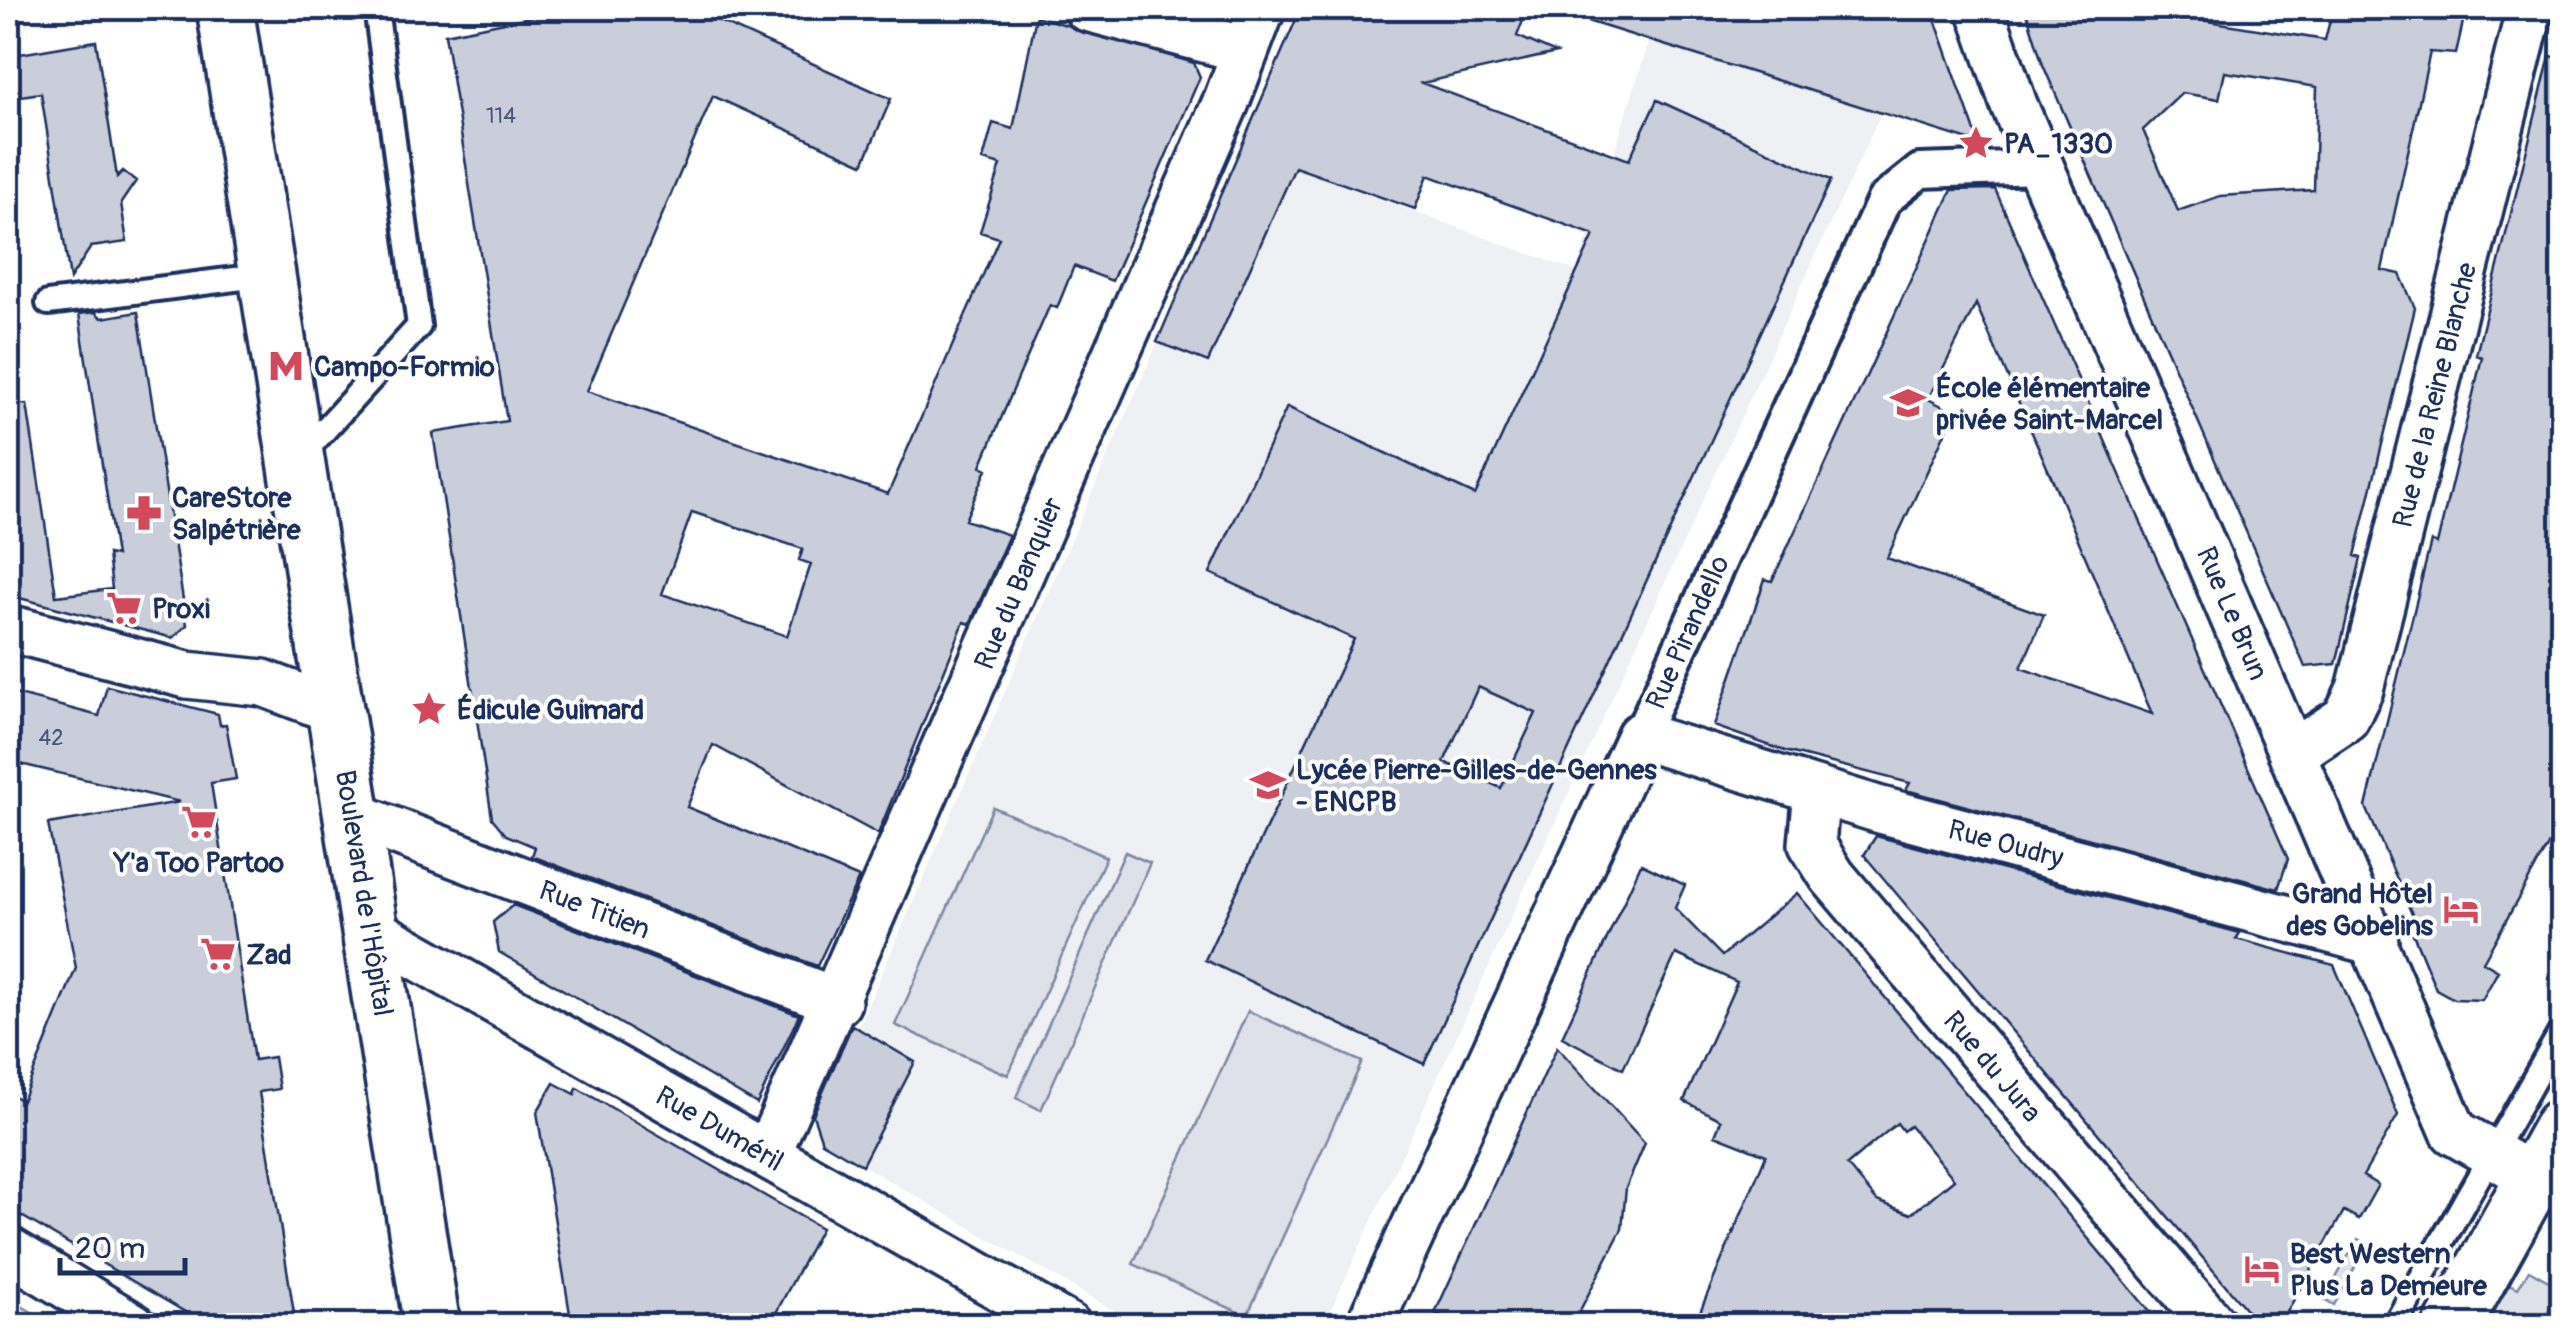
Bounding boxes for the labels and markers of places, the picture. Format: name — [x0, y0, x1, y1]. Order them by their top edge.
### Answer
place icon: PA_1330 — [1957, 124, 1995, 162]
place label: PA_1330 — [2004, 127, 2113, 162]
metro station icon: Campo-Formio — [267, 347, 305, 385]
place label: Campo-Formio — [314, 350, 495, 385]
place label: École élémentaire privée Saint-Marcel — [1936, 371, 2163, 438]
school or university icon: École élémentaire privée Saint-Marcel — [1889, 384, 1927, 422]
place label: CareStore Salpétrière — [172, 481, 302, 548]
pharmacy icon: CareStore Salpétrière — [125, 494, 163, 532]
supermarket icon: Proxi — [105, 589, 143, 627]
place label: Proxi — [152, 592, 210, 627]
place icon: Édicule Guimard — [410, 690, 448, 728]
place label: Édicule Guimard — [457, 693, 644, 728]
place label: Lycée Pierre-Gilles-de-Gennes - ENCPB — [1296, 753, 1657, 820]
school or university icon: Lycée Pierre-Gilles-de-Gennes - ENCPB — [1249, 766, 1287, 804]
supermarket icon: Y'a Too Partoo — [180, 803, 218, 841]
place label: Y'a Too Partoo — [112, 846, 284, 881]
place label: Grand Hôtel des Gobelins — [2286, 877, 2433, 944]
hotel icon: Grand Hôtel des Gobelins — [2442, 890, 2480, 928]
supermarket icon: Zad — [199, 935, 237, 973]
place label: Zad — [246, 938, 292, 973]
place label: Best Western Plus La Demeure — [2290, 1237, 2488, 1304]
hotel icon: Best Western Plus La Demeure — [2243, 1250, 2281, 1288]

